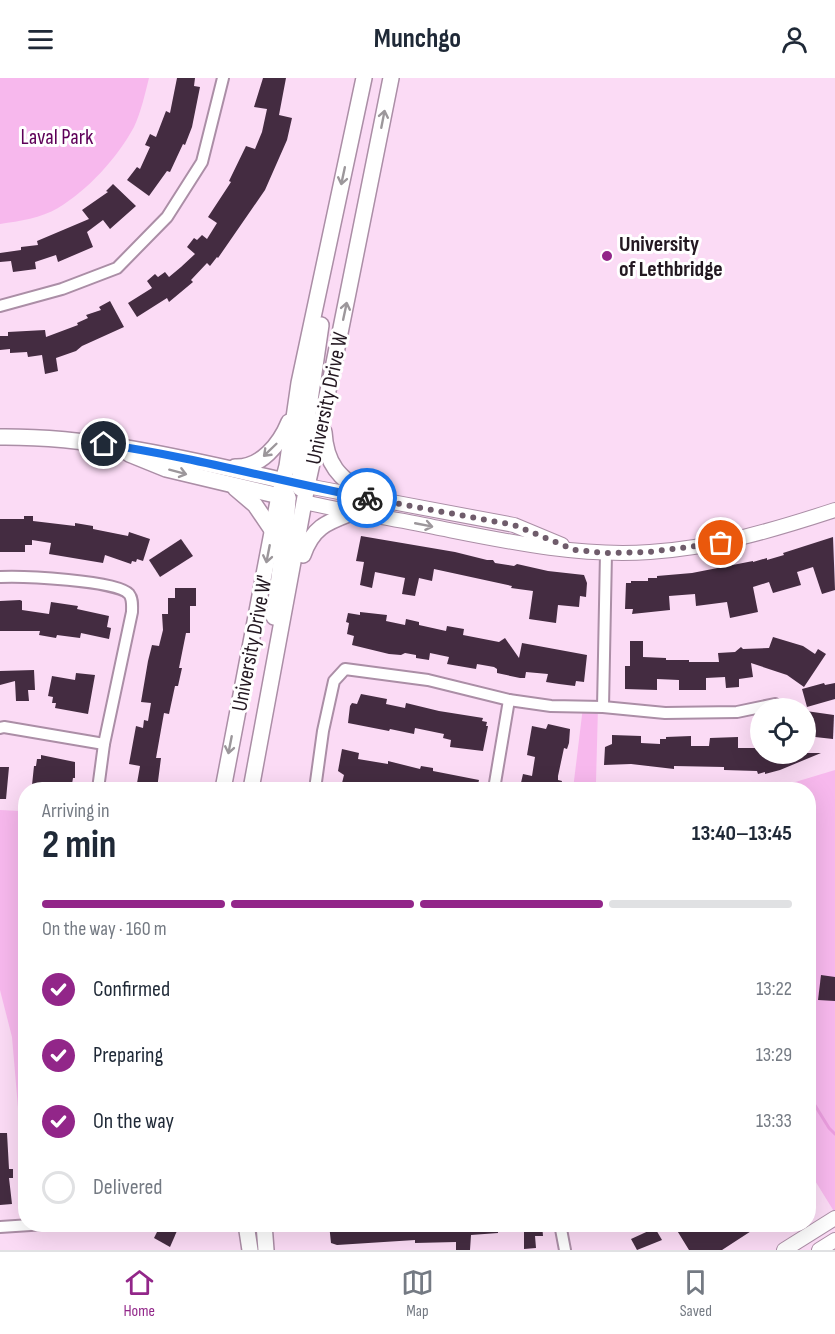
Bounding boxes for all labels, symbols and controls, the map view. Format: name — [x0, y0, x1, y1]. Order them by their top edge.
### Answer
icon: menu — [24, 23, 57, 56]
text: Munchgo — [374, 23, 461, 55]
icon: person — [778, 23, 811, 56]
one-way arrow — [378, 110, 389, 130]
park label: Laval Park — [21, 124, 94, 151]
one-way arrow — [337, 166, 348, 186]
place label: University of Lethbridge — [619, 231, 723, 283]
marker: University of Lethbridge — [600, 249, 614, 263]
one-way arrow — [340, 301, 351, 321]
street label: University Drive W — [300, 330, 355, 467]
pin — [78, 418, 129, 469]
icon: home — [87, 427, 120, 460]
one-way arrow — [262, 443, 277, 458]
one-way arrow — [168, 467, 187, 479]
courier — [337, 468, 397, 528]
icon: bike — [351, 482, 384, 515]
pin — [695, 517, 746, 568]
one-way arrow — [413, 520, 433, 531]
icon: bag — [704, 526, 737, 559]
one-way arrow — [262, 543, 273, 563]
street label: University Drive W' — [226, 573, 279, 714]
map controls — [750, 698, 816, 764]
button: locate — [750, 698, 816, 764]
one-way arrow — [224, 735, 235, 754]
text: Arriving in — [42, 799, 110, 823]
text: 13:40–13:45 — [692, 820, 792, 847]
text: 2 min — [42, 822, 116, 869]
text: On the way · 160 m — [42, 917, 167, 941]
icon: check — [42, 973, 75, 1006]
text: Confirmed — [93, 976, 170, 1003]
text: 13:22 — [756, 977, 792, 1001]
icon: check — [42, 1039, 75, 1072]
text: Preparing — [93, 1042, 163, 1069]
text: 13:29 — [756, 1043, 792, 1067]
icon: check — [42, 1105, 75, 1138]
text: On the way — [93, 1108, 174, 1135]
text: 13:33 — [756, 1109, 792, 1133]
text: Delivered — [93, 1174, 162, 1201]
tab: Home — [123, 1266, 156, 1321]
tab: Map — [401, 1266, 434, 1321]
tab: Saved — [679, 1266, 712, 1321]

